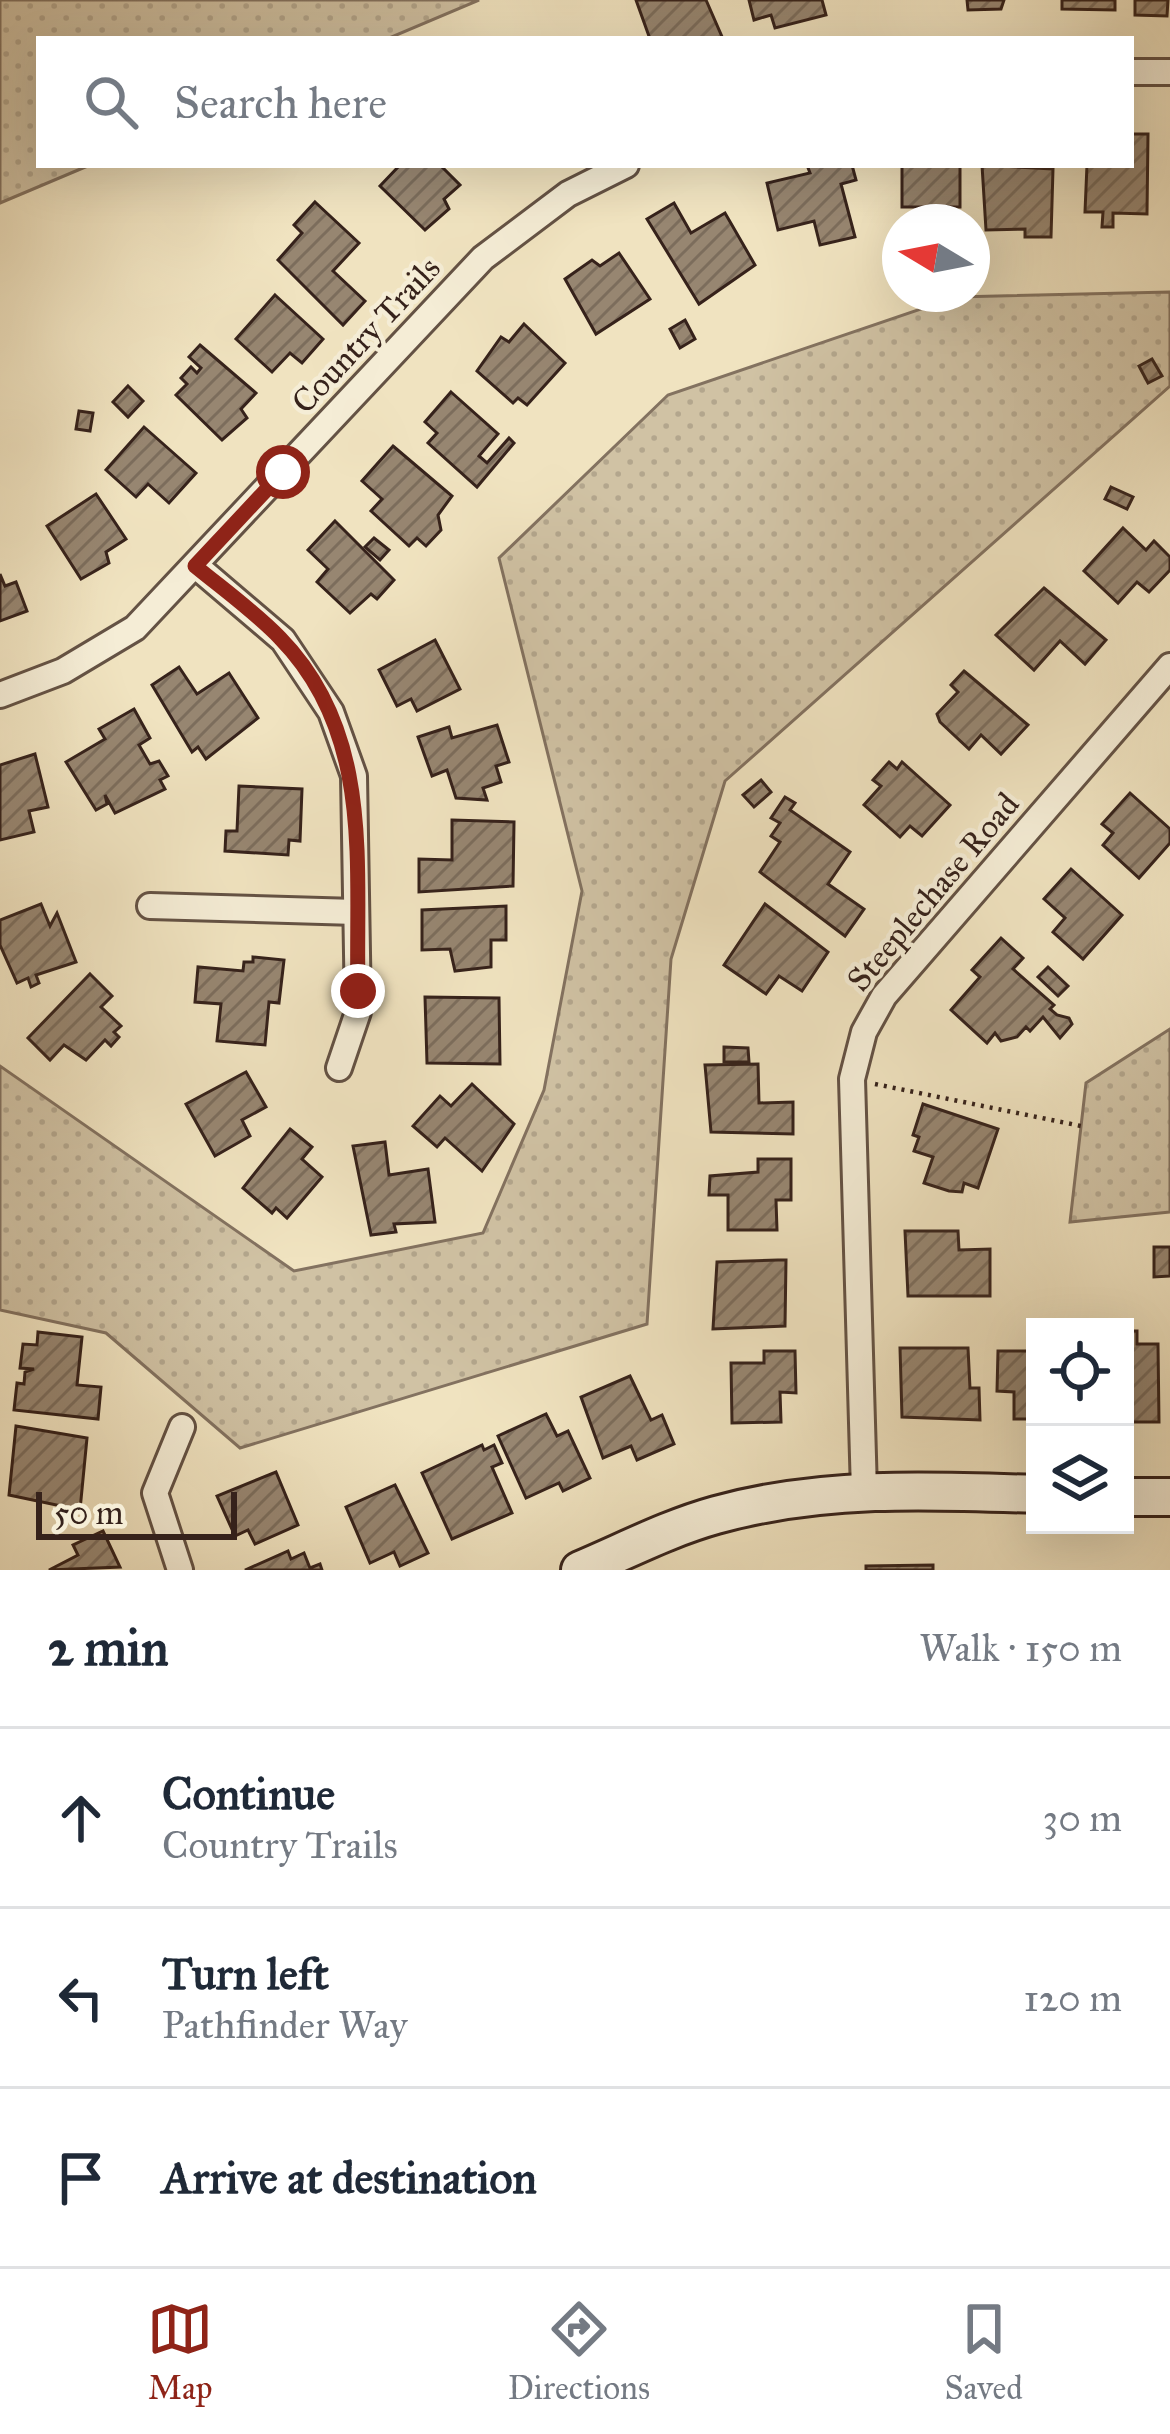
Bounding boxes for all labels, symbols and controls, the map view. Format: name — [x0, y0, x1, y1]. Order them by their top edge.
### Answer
search box — [36, 36, 1134, 168]
icon: search — [78, 69, 144, 135]
text: Search here — [174, 75, 387, 130]
north arrow — [882, 204, 990, 312]
street label: Country Trails — [283, 248, 449, 422]
route start — [256, 445, 310, 499]
street label: Steeplechase Road — [838, 784, 1028, 999]
route end — [331, 964, 385, 1018]
map controls — [1026, 1318, 1134, 1534]
button: locate — [1026, 1318, 1134, 1426]
button: layers — [1026, 1426, 1134, 1534]
scale bar — [36, 1486, 237, 1539]
text: 50 m — [54, 1493, 123, 1533]
text: 2 min — [48, 1617, 169, 1679]
text: Walk · 150 m — [919, 1624, 1122, 1672]
text: Continue — [162, 1766, 335, 1821]
icon: ahead — [48, 1785, 114, 1851]
text: 30 m — [1043, 1794, 1122, 1842]
text: Country Trails — [162, 1821, 398, 1869]
text: Turn left — [162, 1946, 329, 2001]
icon: left — [48, 1965, 114, 2031]
text: 120 m — [1023, 1974, 1122, 2022]
text: Pathfinder Way — [162, 2001, 408, 2049]
icon: arrive — [48, 2145, 114, 2211]
text: Arrive at destination — [162, 2150, 537, 2205]
tab: Map — [147, 2296, 213, 2408]
tab: Directions — [508, 2296, 650, 2408]
tab: Saved — [944, 2296, 1023, 2408]

